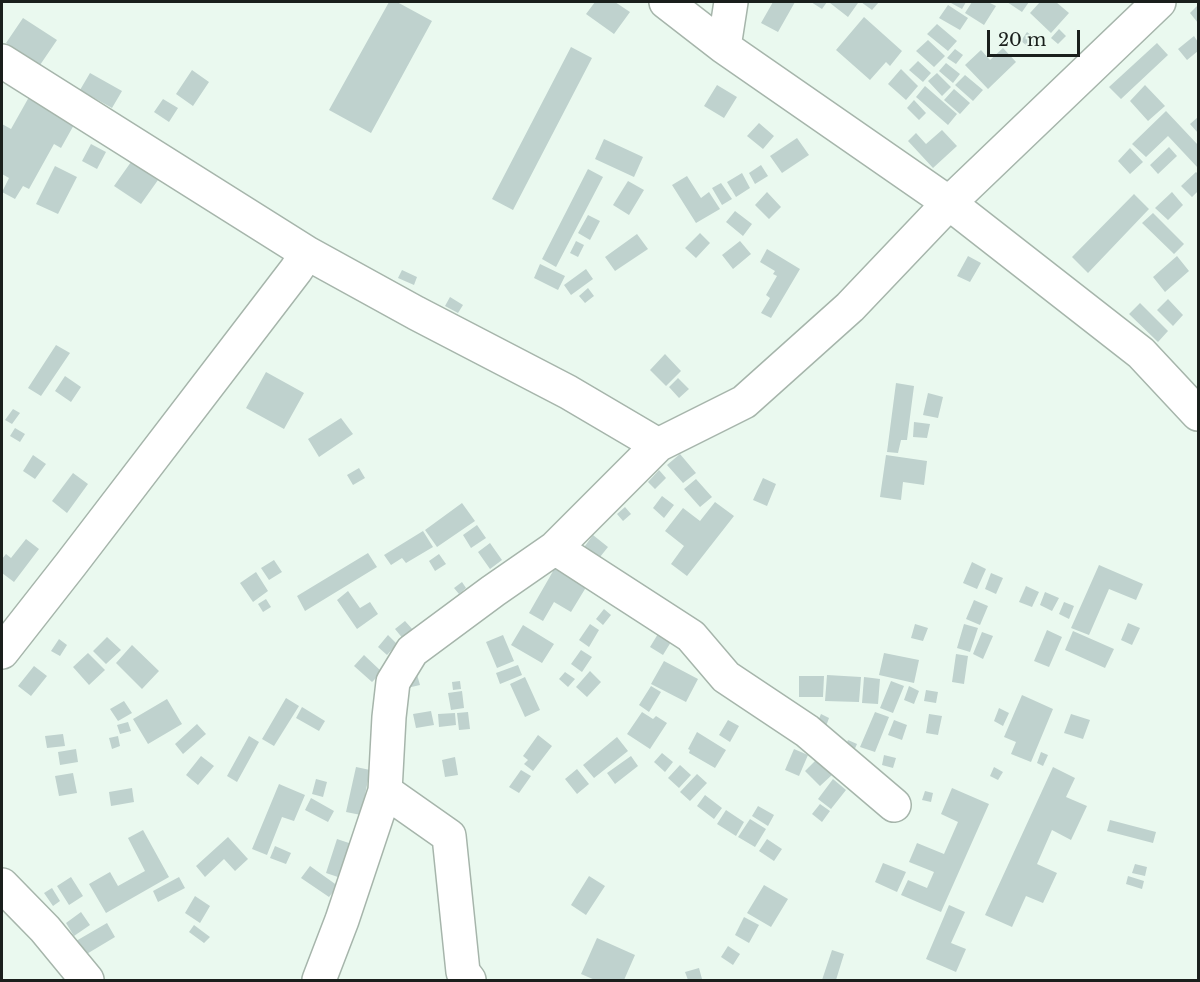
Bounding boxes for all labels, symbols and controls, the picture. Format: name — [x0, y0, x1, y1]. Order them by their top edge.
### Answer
scale bar — [990, 18, 1083, 56]
text: 20 m — [998, 29, 1046, 51]

